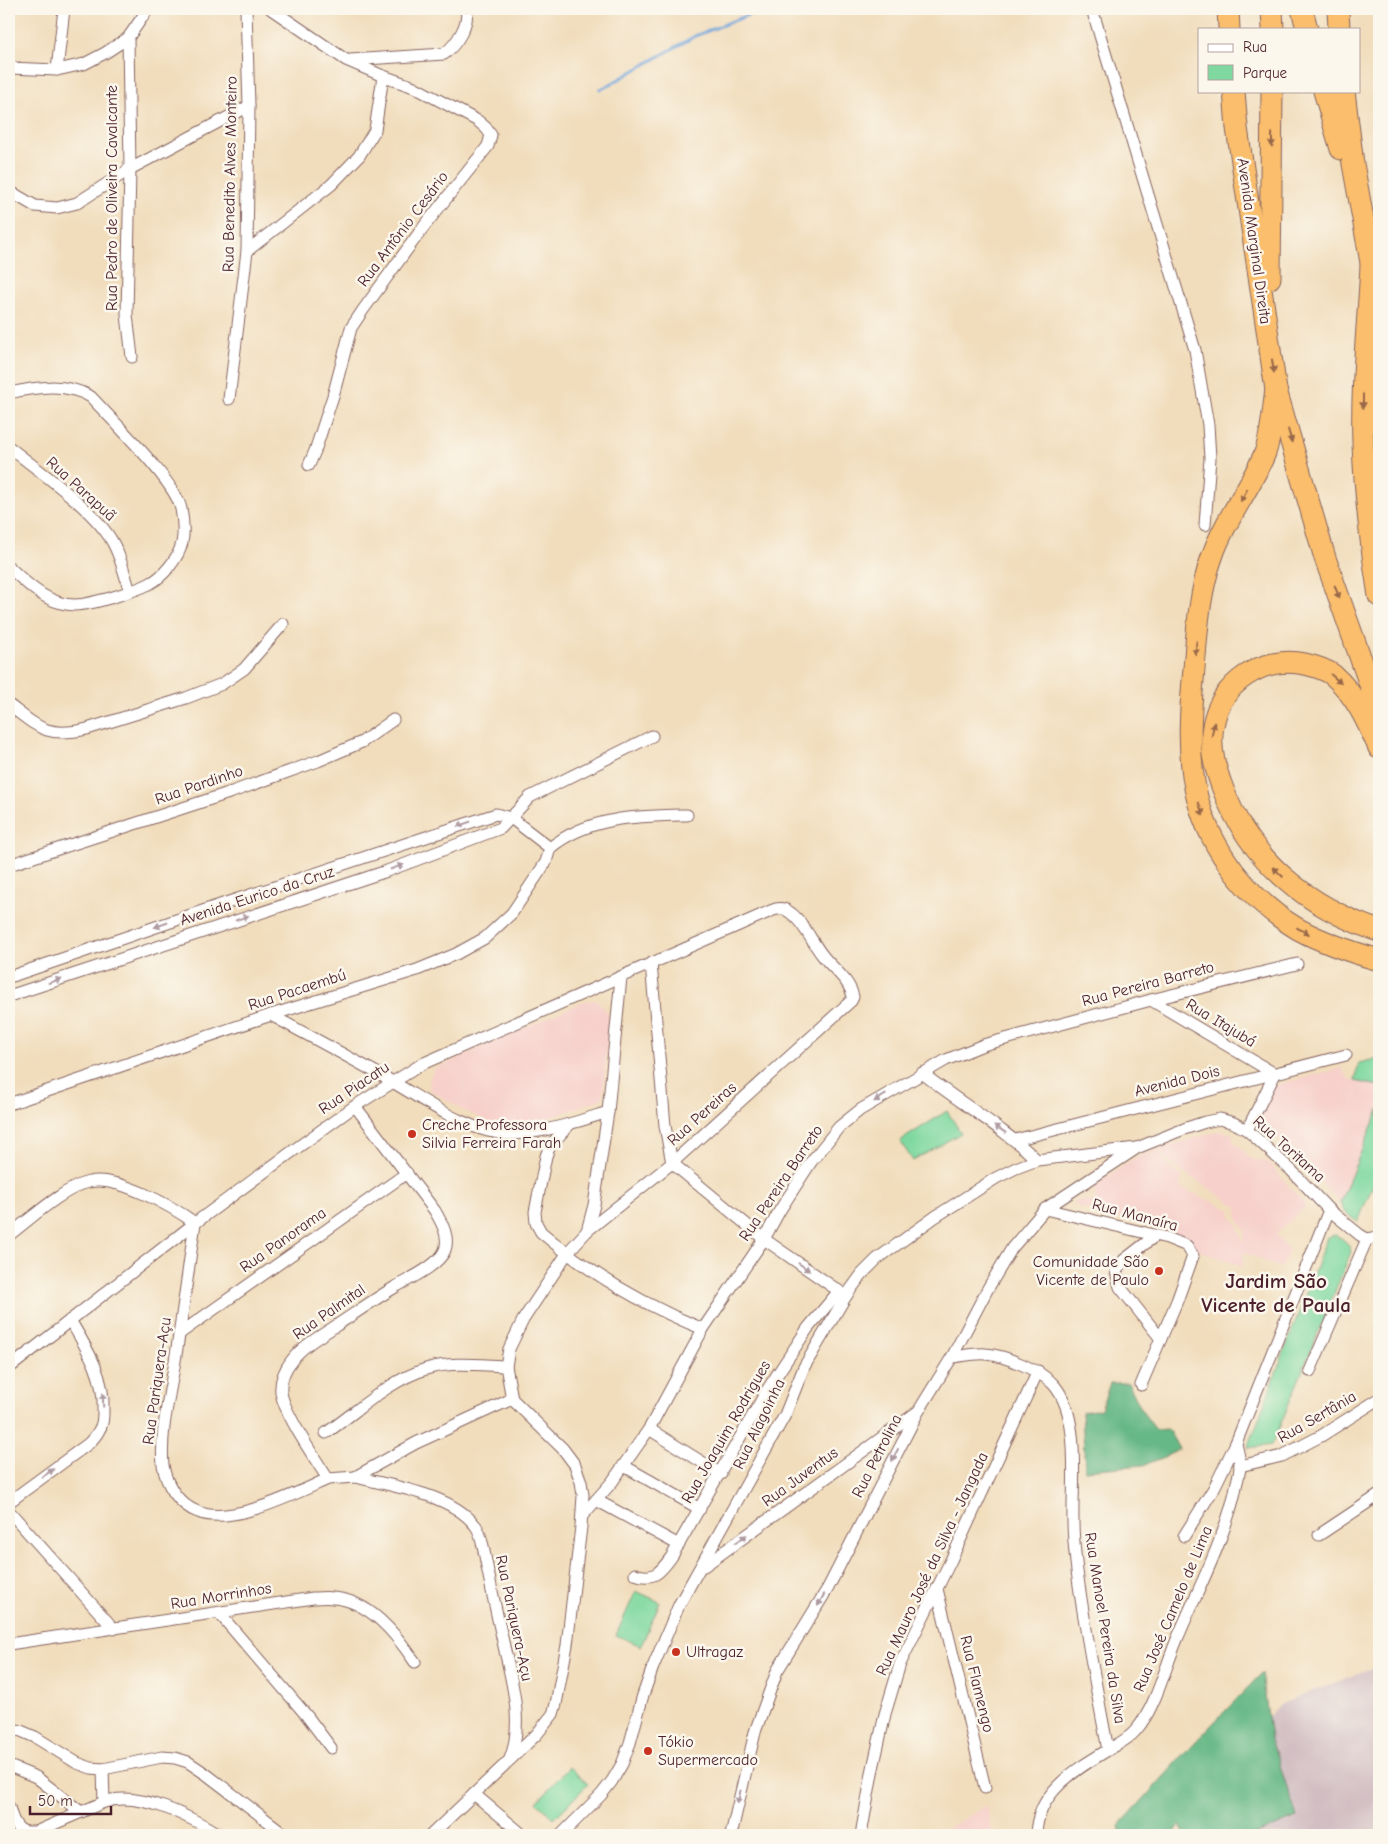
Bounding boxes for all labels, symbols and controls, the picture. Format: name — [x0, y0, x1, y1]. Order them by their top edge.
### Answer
legend — [1198, 28, 1360, 92]
text: Rua — [1243, 38, 1267, 56]
text: Parque — [1243, 64, 1288, 82]
street label: Rua Benedito Alves Monteiro — [219, 76, 241, 272]
street label: Rua Pedro de Oliveira Cavalcante — [103, 85, 121, 311]
one-way arrow — [1268, 132, 1276, 148]
street label: Avenida Marginal Direita — [1233, 157, 1275, 325]
street label: Rua Antônio Cesário — [354, 168, 452, 290]
one-way arrow — [1269, 359, 1277, 375]
one-way arrow — [1359, 394, 1367, 410]
one-way arrow — [1287, 429, 1295, 444]
street label: Rua Parapuã — [43, 453, 119, 525]
one-way arrow — [1240, 487, 1248, 502]
one-way arrow — [1333, 585, 1341, 600]
one-way arrow — [1192, 640, 1200, 656]
one-way arrow — [1329, 673, 1342, 684]
one-way arrow — [1209, 720, 1217, 736]
street label: Rua Pardinho — [153, 762, 245, 808]
one-way arrow — [1198, 801, 1205, 816]
one-way arrow — [457, 821, 472, 829]
street label: Avenida Eurico da Cruz — [178, 863, 336, 929]
one-way arrow — [390, 863, 405, 871]
one-way arrow — [1272, 866, 1284, 878]
one-way arrow — [235, 914, 250, 922]
one-way arrow — [153, 922, 168, 929]
one-way arrow — [1295, 927, 1310, 935]
street label: Rua Pereira Barreto — [1080, 958, 1216, 1010]
street label: Rua Pacaembú — [246, 966, 348, 1014]
one-way arrow — [48, 976, 63, 984]
street label: Rua Itajubá — [1183, 995, 1259, 1051]
street label: Rua Piacatu — [315, 1058, 393, 1118]
street label: Avenida Dois — [1133, 1062, 1222, 1100]
street label: Rua Pereiras — [664, 1078, 740, 1150]
one-way arrow — [873, 1093, 886, 1102]
street label: Rua Toritama — [1249, 1112, 1329, 1186]
place label: Creche Professora Silvia Ferreira Farah — [422, 1116, 561, 1152]
street label: Rua Pereira Barreto — [735, 1122, 827, 1244]
one-way arrow — [993, 1124, 1006, 1134]
marker: Creche Professora Silvia Ferreira Farah — [406, 1128, 418, 1140]
street label: Rua Manaíra — [1090, 1195, 1180, 1235]
street label: Rua Panorama — [236, 1204, 330, 1276]
place label: Comunidade São Vicente de Paulo — [1033, 1253, 1149, 1289]
one-way arrow — [798, 1262, 811, 1272]
marker: Comunidade São Vicente de Paulo — [1153, 1265, 1165, 1277]
district label: Jardim São Vicente de Paula — [1201, 1269, 1351, 1317]
street label: Rua Palmital — [289, 1281, 369, 1343]
street label: Rua Pariquera-Açu — [139, 1316, 175, 1446]
street label: Rua Joaquim Rodrigues — [678, 1357, 774, 1506]
street label: Rua Alagoinha — [729, 1376, 789, 1472]
street label: Rua Sertânia — [1275, 1387, 1359, 1447]
one-way arrow — [99, 1392, 107, 1408]
street label: Rua Petrolina — [848, 1411, 906, 1501]
street label: Rua Juventus — [759, 1443, 842, 1511]
one-way arrow — [891, 1448, 899, 1463]
street label: Rua Mauro José da Silva - Jangada — [872, 1449, 992, 1679]
one-way arrow — [41, 1468, 54, 1479]
street label: Rua José Camelo de Lima — [1130, 1523, 1216, 1695]
street label: Rua Manoel Pereira da Silva — [1081, 1531, 1129, 1725]
one-way arrow — [734, 1534, 748, 1544]
street label: Rua Pariquera-Açu — [492, 1553, 536, 1683]
street label: Rua Morrinhos — [169, 1579, 273, 1613]
one-way arrow — [817, 1593, 826, 1607]
street label: Rua Flamengo — [956, 1634, 998, 1734]
place label: Ultragaz — [686, 1643, 743, 1661]
marker: Ultragaz — [670, 1646, 682, 1658]
place label: Tókio Supermercado — [658, 1733, 758, 1769]
marker: Tókio Supermercado — [642, 1745, 654, 1757]
scale bar — [30, 1784, 111, 1816]
one-way arrow — [735, 1789, 743, 1804]
text: 50 m — [38, 1792, 73, 1810]

